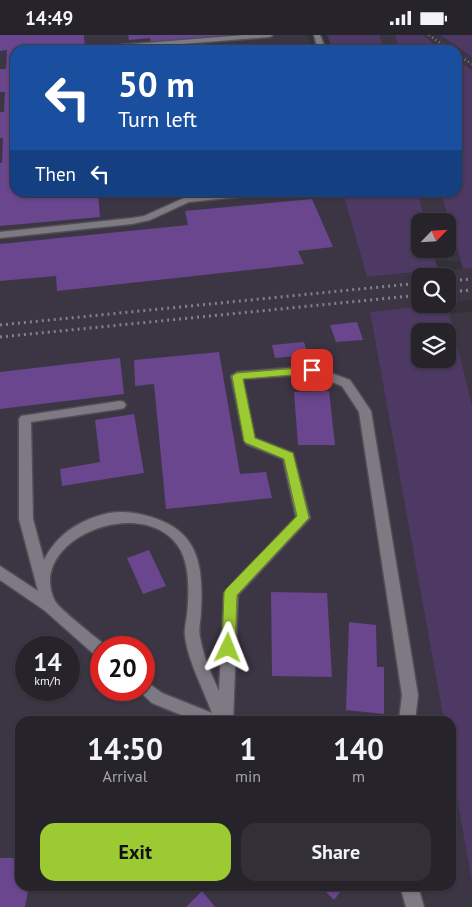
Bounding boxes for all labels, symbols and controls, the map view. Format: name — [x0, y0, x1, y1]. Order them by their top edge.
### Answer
text: 14:49 — [25, 6, 73, 30]
text: 50 m — [118, 61, 195, 107]
icon: left — [35, 65, 100, 130]
text: Turn left — [118, 105, 197, 133]
icon: left — [86, 160, 114, 188]
text: Then — [35, 162, 76, 186]
north arrow — [411, 213, 456, 257]
map controls — [411, 213, 456, 368]
button: search — [411, 268, 456, 313]
button: layers — [411, 323, 456, 368]
pin — [291, 349, 333, 391]
icon: arrive — [298, 356, 326, 384]
position arrow — [201, 621, 253, 673]
speed limit sign: 20 — [90, 636, 155, 701]
text: 14 — [33, 646, 62, 678]
text: km/h — [34, 673, 61, 688]
text: 14:50 — [87, 729, 163, 768]
text: 1 — [240, 729, 257, 768]
text: 140 — [333, 729, 384, 768]
text: Arrival — [103, 766, 147, 786]
text: min — [235, 766, 261, 786]
text: m — [352, 766, 365, 786]
button: Exit — [40, 823, 231, 881]
button: Share — [241, 823, 431, 881]

